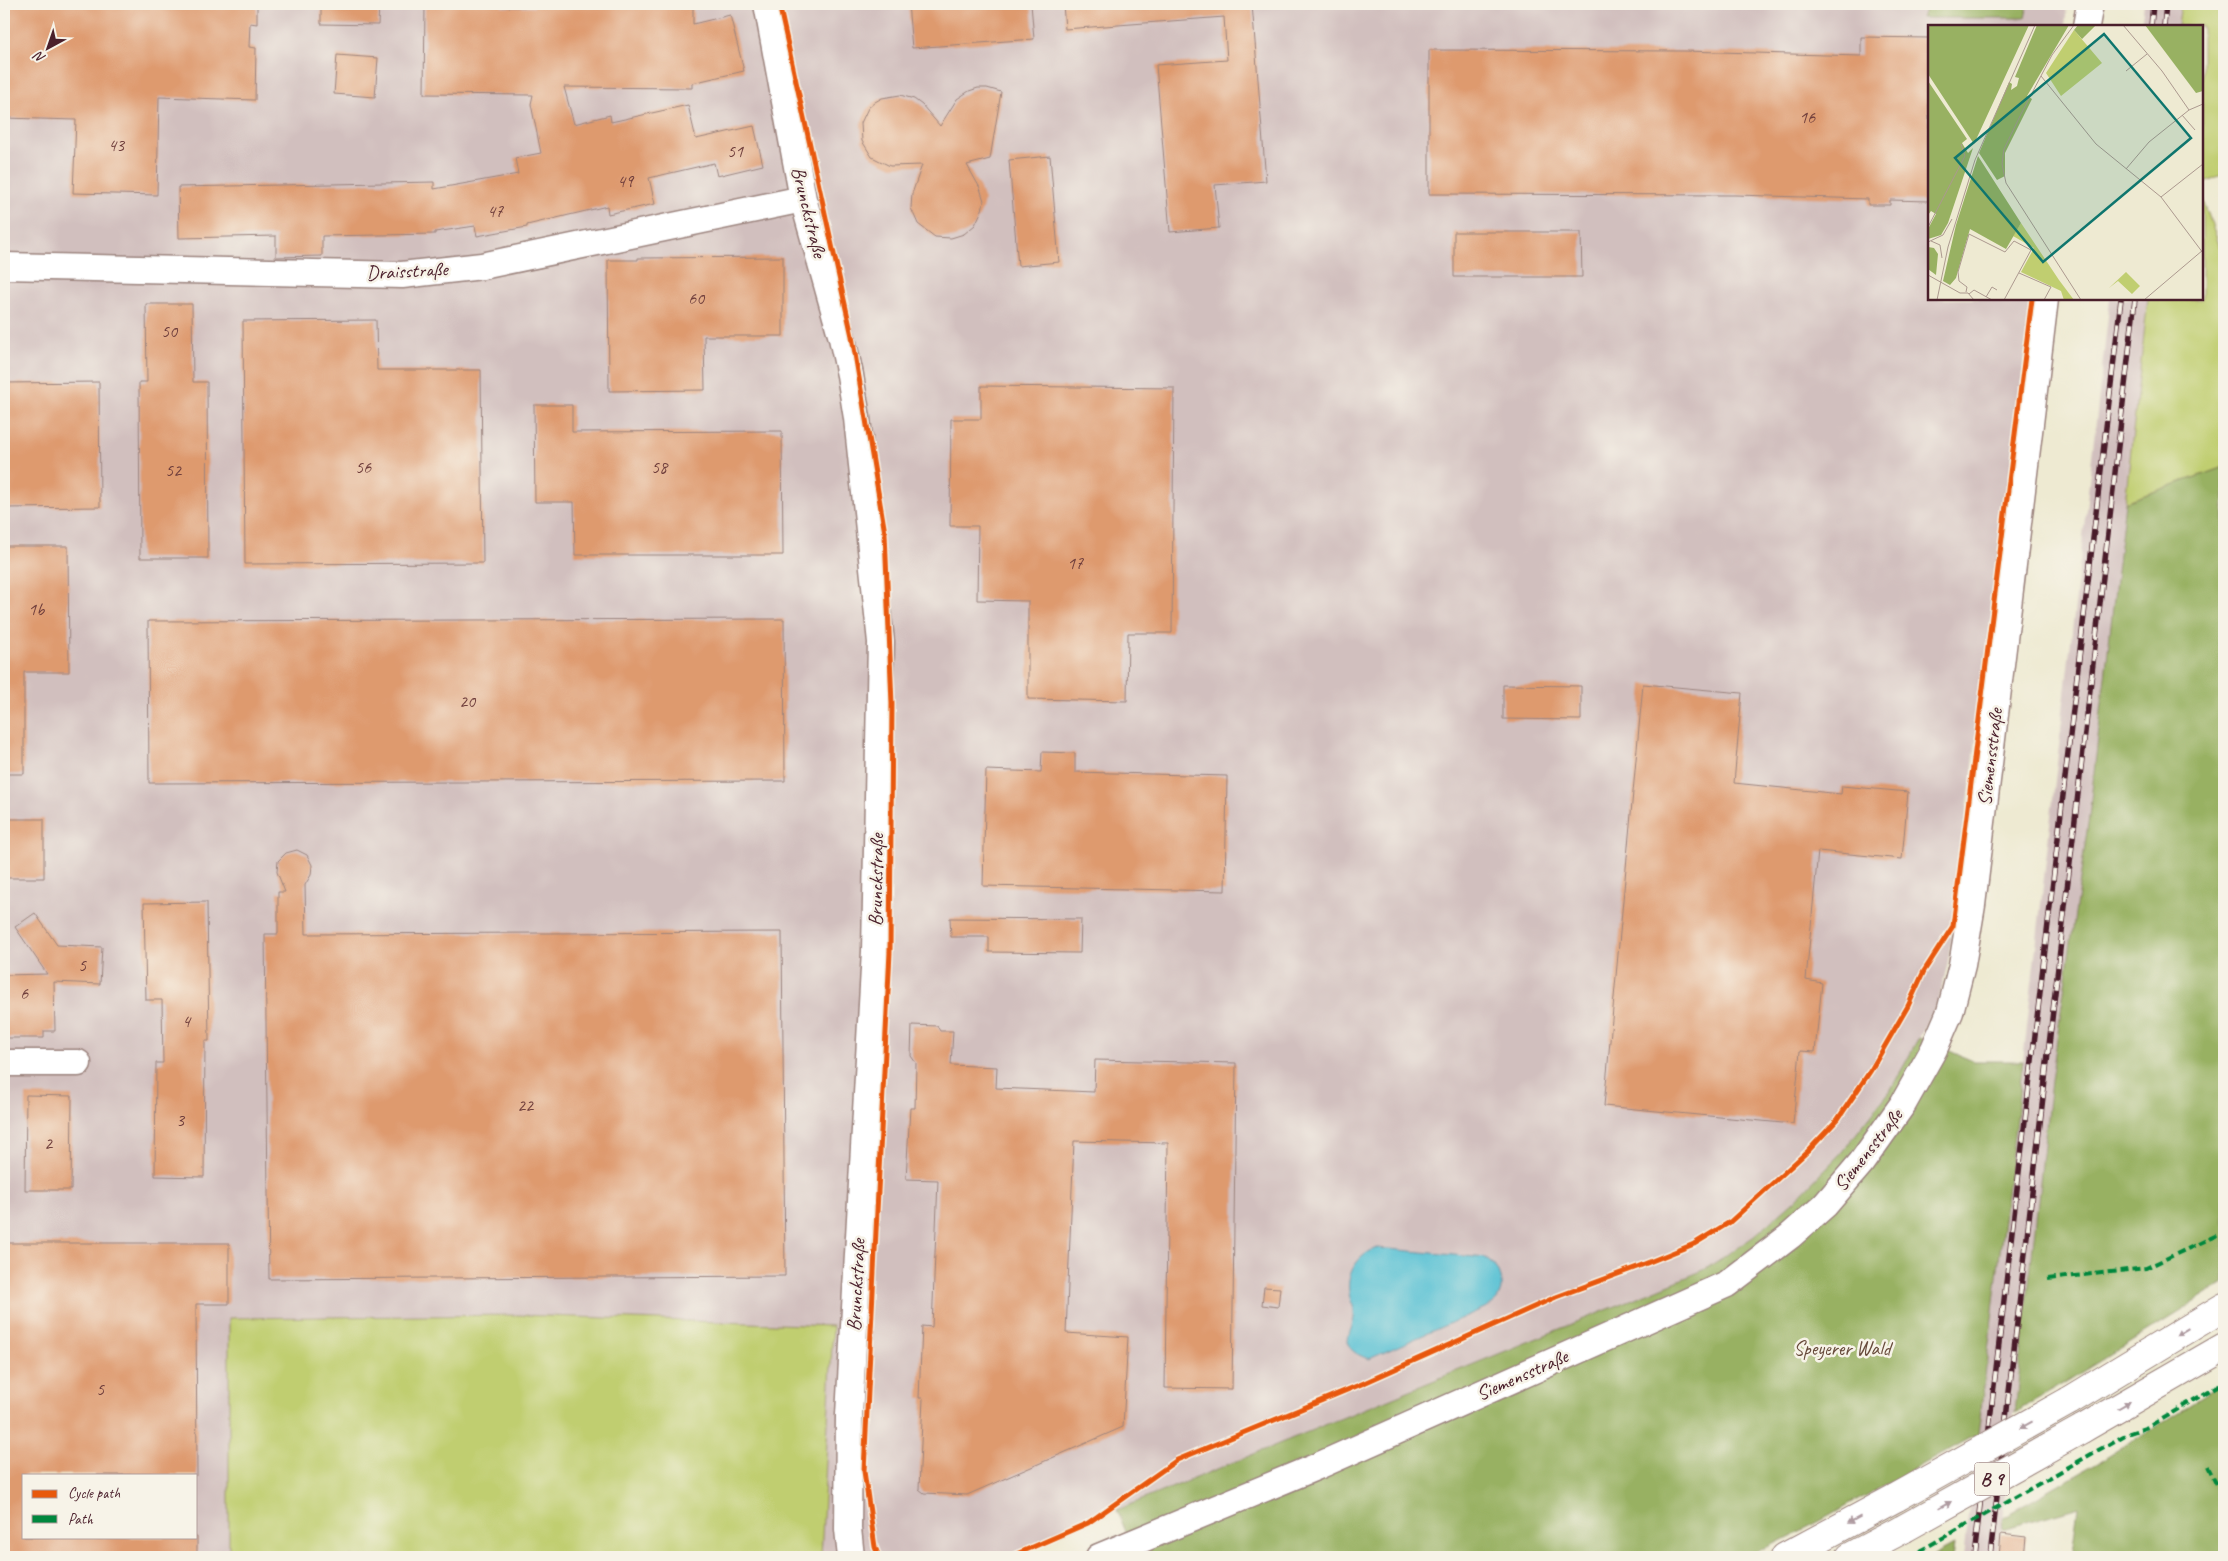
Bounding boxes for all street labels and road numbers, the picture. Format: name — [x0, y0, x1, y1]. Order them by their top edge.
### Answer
street label: Brunckstraße — [786, 164, 833, 261]
street label: Draisstraße — [366, 256, 450, 286]
street label: Siemensstraße — [1972, 705, 2009, 807]
street label: Brunckstraße — [863, 832, 889, 926]
street label: Siemensstraße — [1828, 1103, 1909, 1196]
street label: Brunckstraße — [841, 1237, 871, 1332]
street label: Siemensstraße — [1472, 1343, 1573, 1406]
road number: B 9 — [1974, 1462, 2010, 1496]

